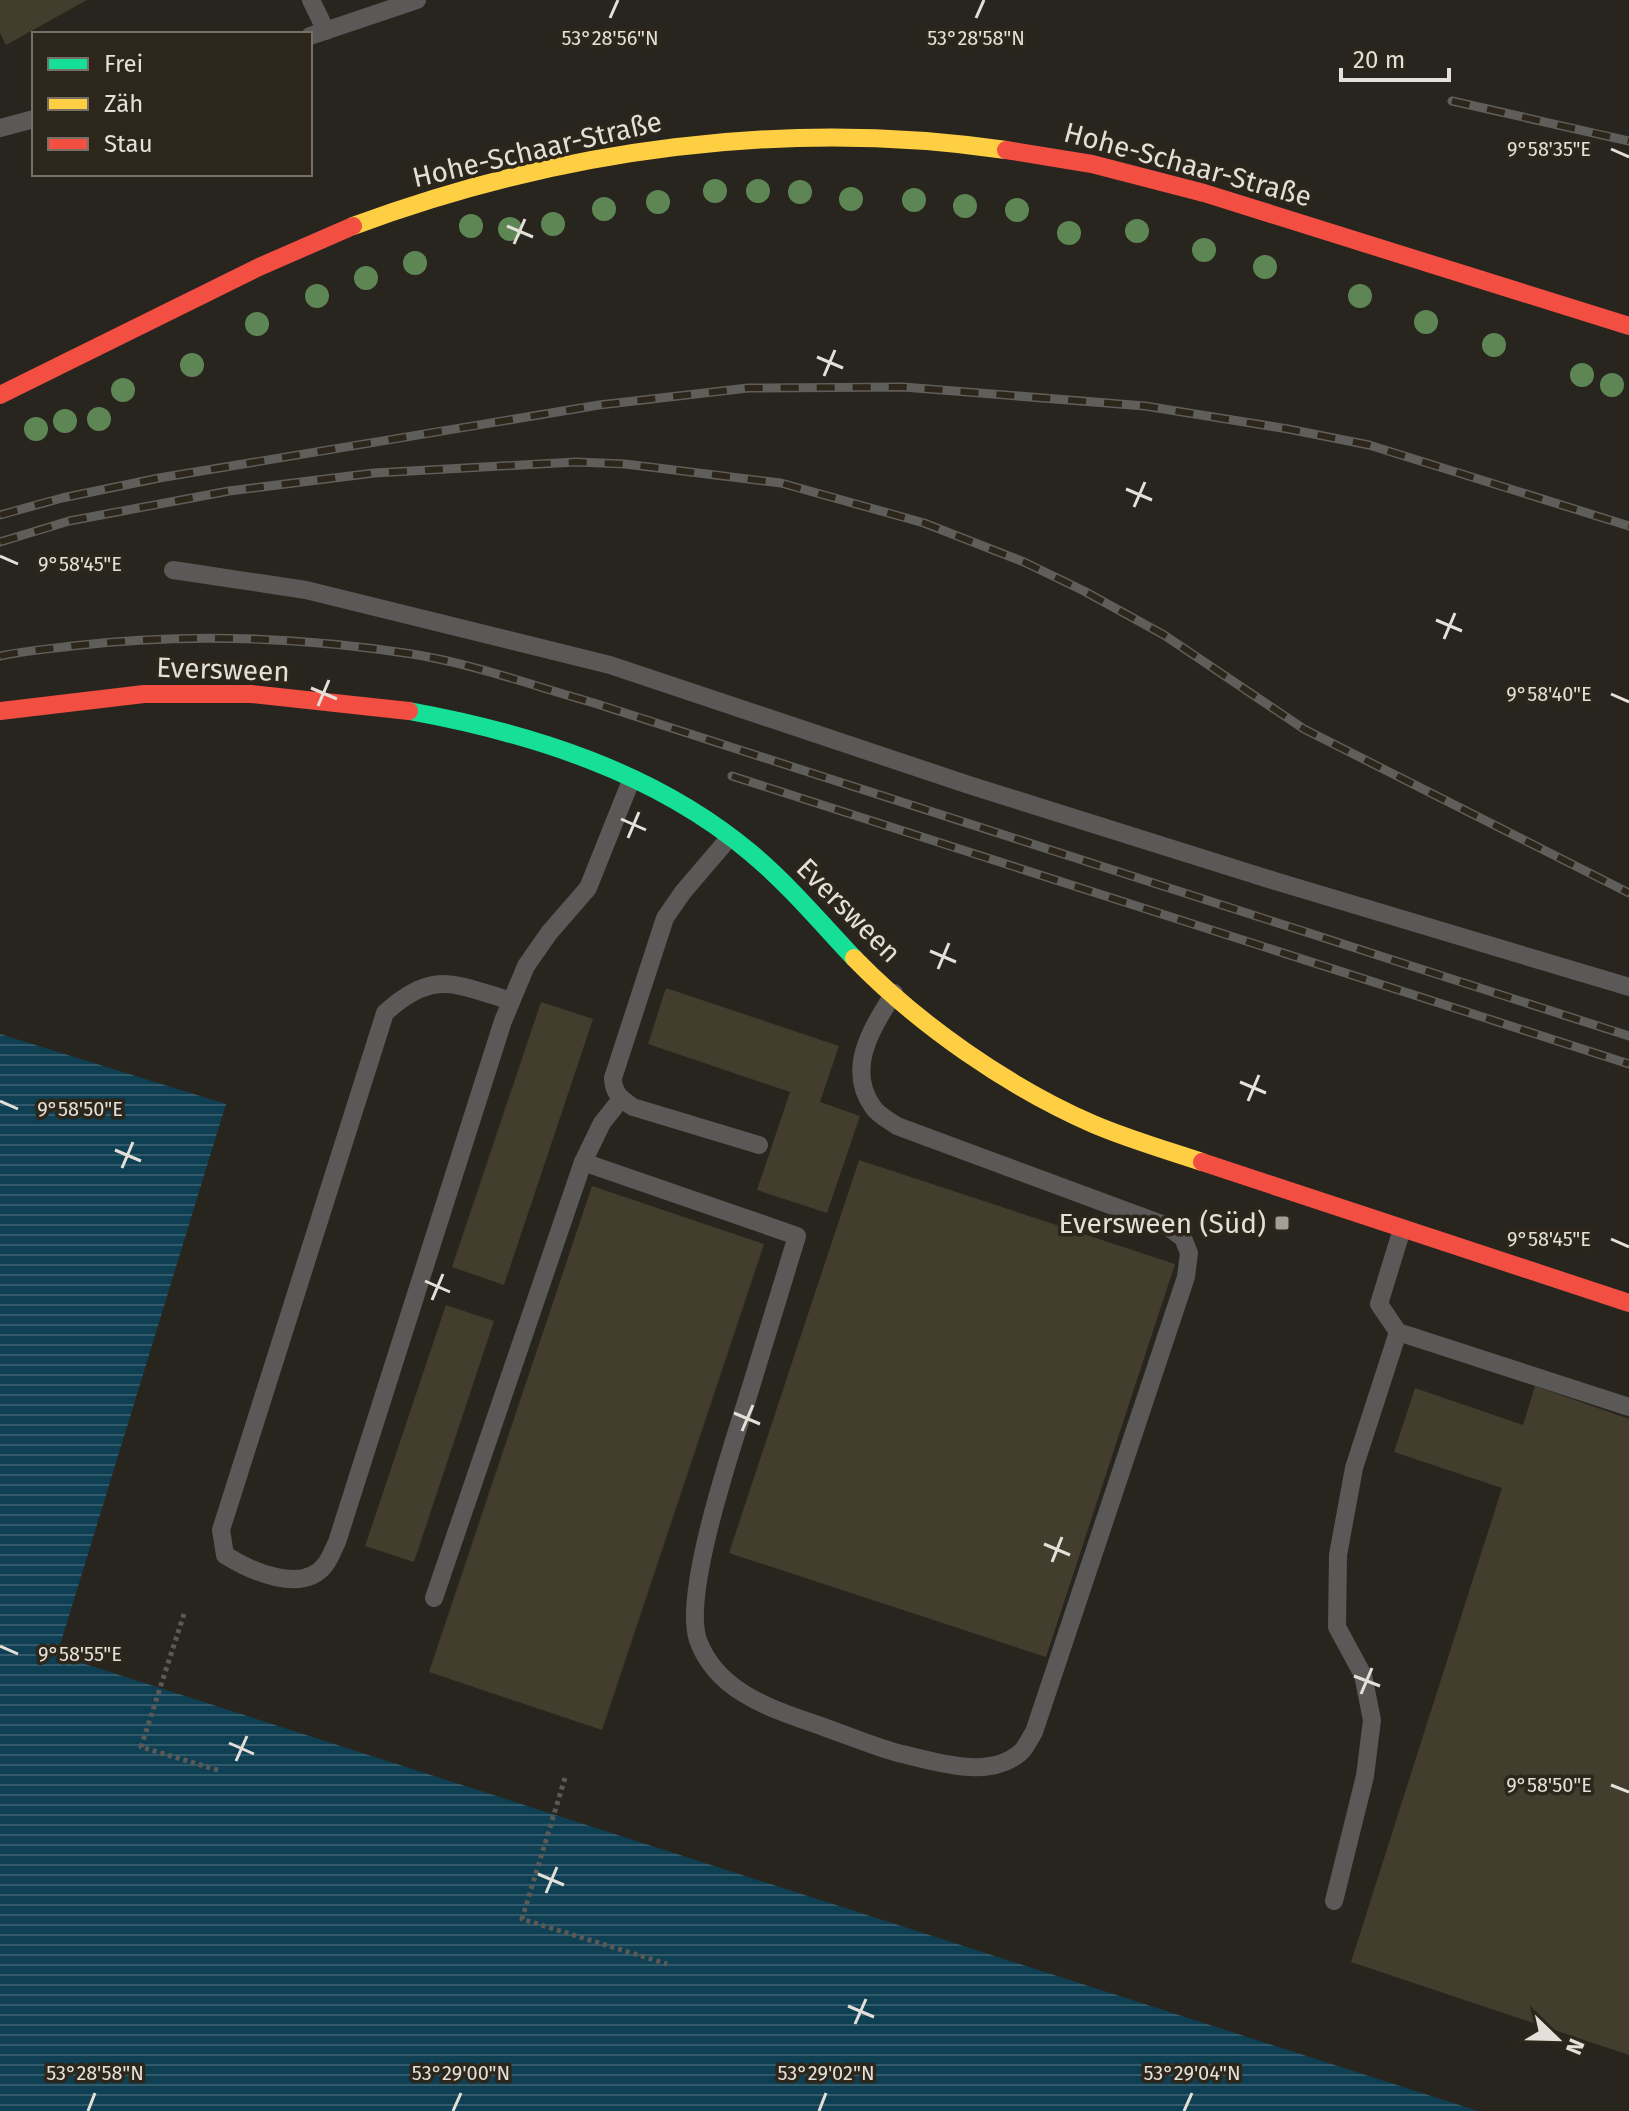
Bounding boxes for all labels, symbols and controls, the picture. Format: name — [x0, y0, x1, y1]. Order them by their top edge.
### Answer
text: 53°28'56"N — [561, 26, 659, 50]
text: 53°28'58"N — [927, 26, 1025, 50]
legend — [32, 32, 312, 176]
scale bar — [1341, 32, 1449, 82]
text: 20 m — [1353, 46, 1405, 74]
text: Frei — [104, 50, 143, 78]
text: Zäh — [104, 90, 143, 118]
street label: Hohe-Schaar-Straße — [409, 105, 665, 194]
street label: Hohe-Schaar-Straße — [1060, 116, 1315, 213]
text: Stau — [104, 130, 153, 158]
text: 9°58'35"E — [1507, 137, 1591, 161]
text: 9°58'45"E — [38, 552, 122, 576]
street label: Eversween — [156, 651, 290, 688]
text: 9°58'40"E — [1506, 682, 1592, 706]
street label: Eversween — [790, 851, 908, 969]
text: 9°58'50"E — [37, 1097, 123, 1121]
place label: Eversween (Süd) — [1059, 1207, 1266, 1240]
marker: Eversween (Süd) — [1273, 1214, 1291, 1232]
text: 9°58'45"E — [1507, 1227, 1591, 1251]
text: 9°58'55"E — [38, 1642, 122, 1666]
text: 9°58'50"E — [1506, 1773, 1592, 1797]
north arrow — [1517, 1999, 1597, 2079]
text: N — [1560, 2035, 1590, 2059]
text: 53°28'58"N — [46, 2061, 144, 2085]
text: 53°29'00"N — [412, 2061, 510, 2085]
text: 53°29'02"N — [777, 2061, 875, 2085]
text: 53°29'04"N — [1143, 2061, 1241, 2085]

